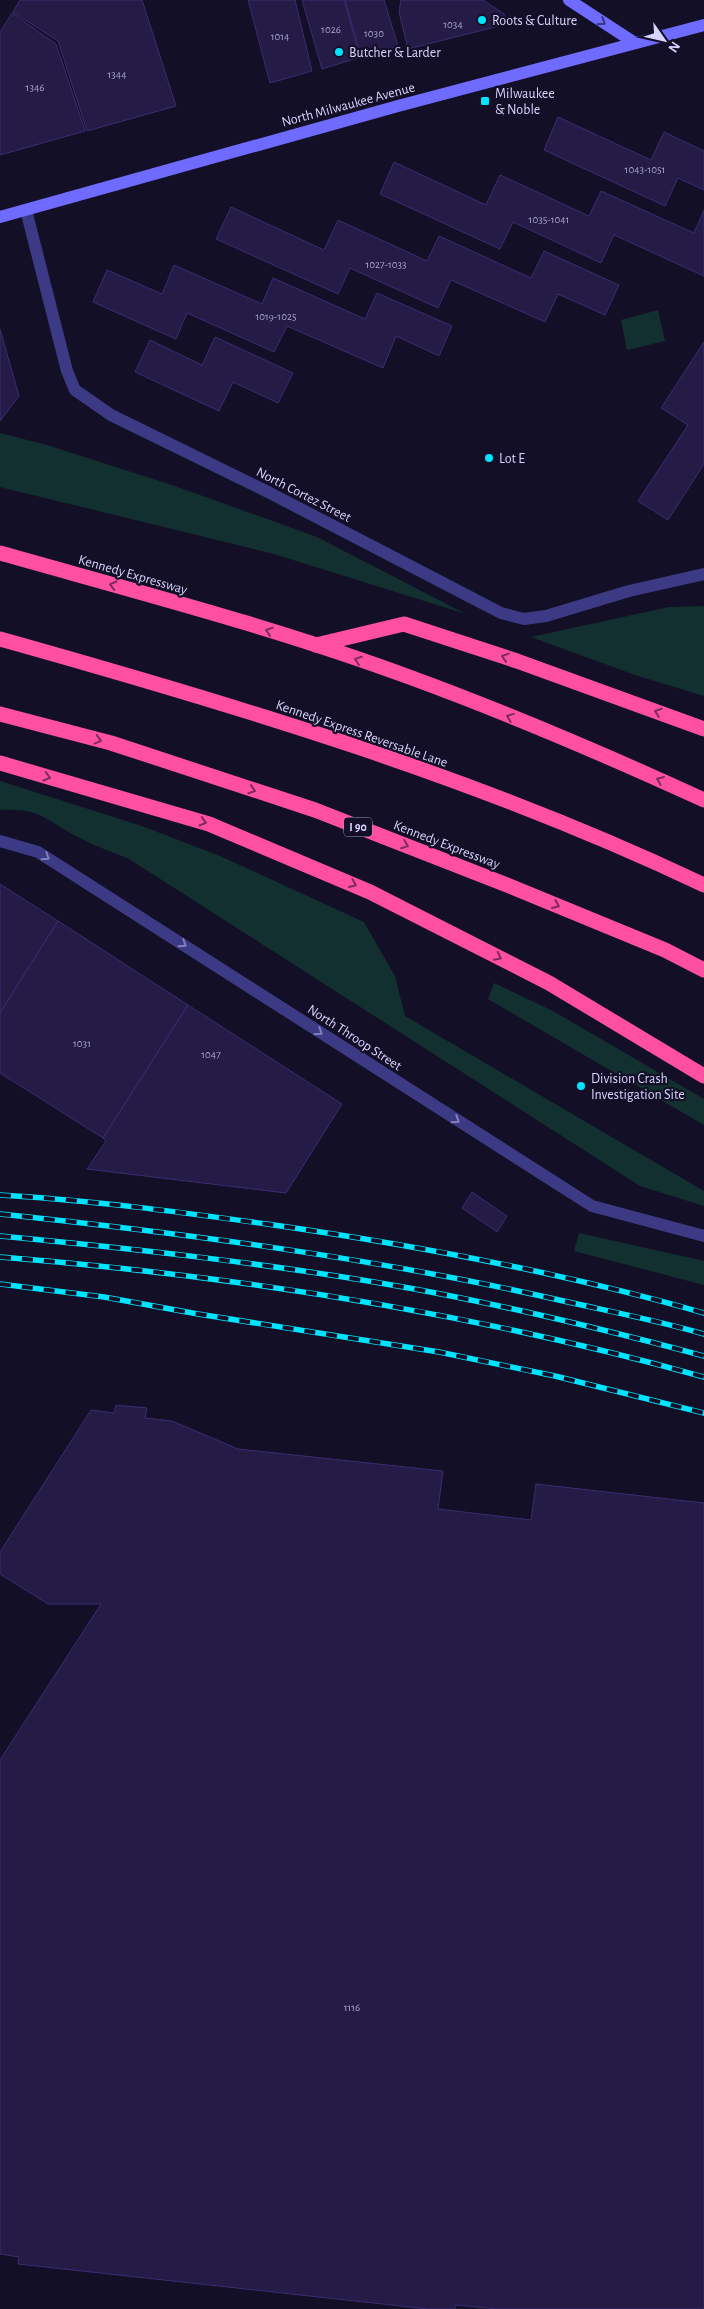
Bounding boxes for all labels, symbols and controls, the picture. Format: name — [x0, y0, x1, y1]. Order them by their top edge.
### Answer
marker: Roots & Culture — [476, 14, 488, 26]
place label: Roots & Culture — [492, 14, 577, 28]
north arrow — [639, 15, 689, 65]
one-way arrow — [596, 16, 606, 25]
house number: 1034 — [443, 19, 463, 30]
house number: 1026 — [321, 24, 341, 35]
house number: 1030 — [364, 28, 384, 39]
house number: 1014 — [271, 31, 289, 42]
text: N — [665, 39, 682, 55]
marker: Butcher & Larder — [333, 46, 345, 58]
place label: Butcher & Larder — [349, 46, 441, 60]
house number: 1344 — [108, 69, 126, 80]
street label: North Milwaukee Avenue — [280, 80, 416, 130]
house number: 1346 — [26, 82, 44, 93]
place label: Milwaukee & Noble — [495, 87, 555, 117]
marker: Milwaukee & Noble — [479, 95, 491, 107]
house number: 1043-1051 — [625, 164, 665, 175]
house number: 1035-1041 — [529, 214, 569, 225]
house number: 1027-1033 — [365, 259, 407, 270]
house number: 1019-1025 — [255, 311, 297, 322]
marker: Lot E — [483, 452, 495, 464]
place label: Lot E — [499, 452, 525, 466]
street label: North Cortez Street — [254, 465, 354, 525]
street label: Kennedy Expressway — [77, 553, 189, 597]
one-way arrow — [109, 580, 118, 591]
one-way arrow — [266, 626, 274, 636]
one-way arrow — [502, 653, 510, 663]
one-way arrow — [354, 655, 363, 665]
street label: Kennedy Express Reversable Lane — [274, 698, 449, 770]
one-way arrow — [654, 708, 663, 718]
one-way arrow — [506, 713, 515, 723]
one-way arrow — [93, 734, 102, 745]
one-way arrow — [42, 771, 50, 781]
one-way arrow — [656, 775, 665, 786]
one-way arrow — [248, 784, 256, 794]
one-way arrow — [198, 817, 206, 827]
road number: I 90 — [344, 818, 372, 836]
street label: Kennedy Expressway — [392, 818, 502, 872]
one-way arrow — [400, 839, 409, 849]
one-way arrow — [40, 850, 49, 860]
one-way arrow — [348, 878, 357, 889]
one-way arrow — [551, 899, 560, 910]
one-way arrow — [177, 938, 186, 948]
one-way arrow — [493, 951, 502, 961]
street label: North Throop Street — [305, 1002, 404, 1074]
one-way arrow — [314, 1026, 323, 1035]
house number: 1031 — [73, 1038, 91, 1049]
house number: 1047 — [201, 1049, 221, 1060]
place label: Division Crash Investigation Site — [591, 1072, 685, 1102]
marker: Division Crash Investigation Site — [575, 1080, 587, 1092]
one-way arrow — [451, 1113, 460, 1123]
house number: 1116 — [344, 2002, 360, 2013]

